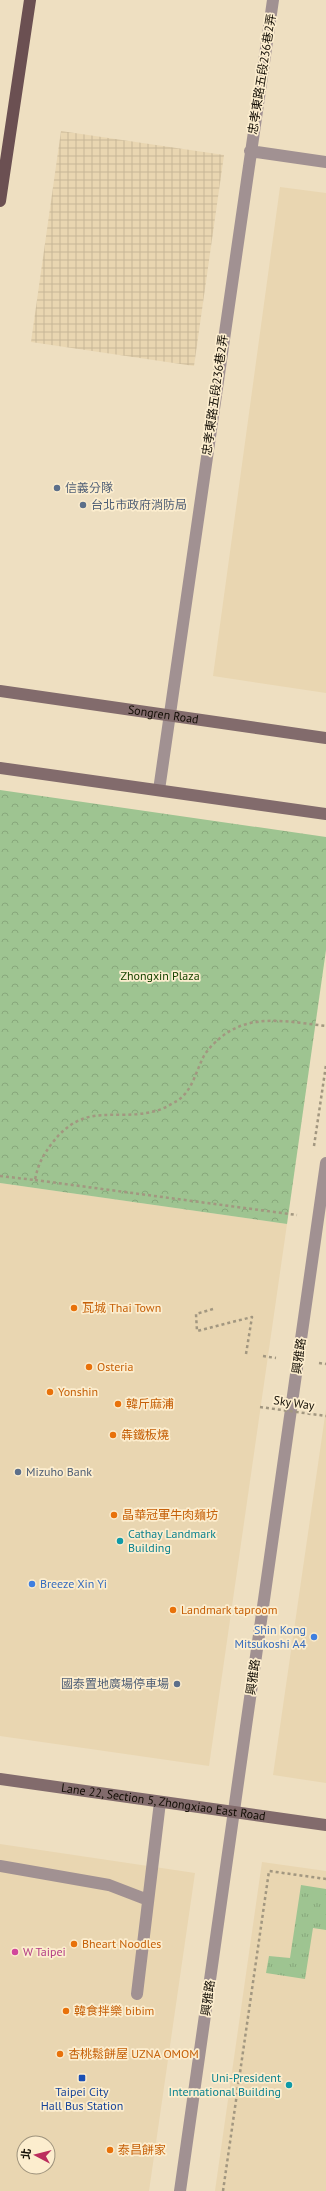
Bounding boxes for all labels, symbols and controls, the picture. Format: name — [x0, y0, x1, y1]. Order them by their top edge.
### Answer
street label: 忠孝東路五段236巷2弄 — [245, 12, 278, 135]
street label: 忠孝東路五段236巷2弄 — [199, 333, 230, 456]
place label: 信義分隊 — [65, 480, 113, 495]
marker: 信義分隊 — [52, 483, 62, 493]
place label: 台北市政府消防局 — [91, 497, 187, 512]
marker: 台北市政府消防局 — [78, 500, 88, 510]
street label: Songren Road — [127, 702, 200, 727]
park label: Zhongxin Plaza — [120, 968, 200, 983]
place label: 瓦城 Thai Town — [82, 1300, 161, 1315]
marker: 瓦城 Thai Town — [69, 1303, 79, 1313]
street label: 興雅路 — [289, 1337, 308, 1375]
place label: Osteria — [97, 1359, 134, 1374]
marker: Osteria — [84, 1362, 94, 1372]
place label: Yonshin — [58, 1384, 98, 1399]
marker: Yonshin — [45, 1387, 55, 1397]
street label: Sky Way — [273, 1392, 316, 1413]
place label: 韓斤麻浦 — [126, 1396, 174, 1411]
marker: 韓斤麻浦 — [113, 1399, 123, 1409]
place label: 犇鐵板燒 — [121, 1427, 169, 1442]
marker: 犇鐵板燒 — [108, 1430, 118, 1440]
place label: Mizuho Bank — [26, 1464, 92, 1479]
marker: Mizuho Bank — [13, 1467, 23, 1477]
place label: 晶華冠軍牛肉麺坊 — [122, 1507, 218, 1522]
marker: 晶華冠軍牛肉麺坊 — [109, 1510, 119, 1520]
place label: Cathay Landmark Building — [128, 1526, 216, 1555]
marker: Cathay Landmark Building — [115, 1536, 125, 1546]
place label: Breeze Xin Yi — [40, 1576, 107, 1591]
marker: Breeze Xin Yi — [27, 1579, 37, 1589]
place label: Landmark taproom — [181, 1602, 278, 1617]
marker: Landmark taproom — [168, 1605, 178, 1615]
place label: Shin Kong Mitsukoshi A4 — [234, 1622, 306, 1651]
marker: Shin Kong Mitsukoshi A4 — [309, 1632, 319, 1642]
street label: 興雅路 — [243, 1658, 262, 1696]
place label: 國泰置地廣場停車場 — [61, 1676, 169, 1691]
marker: 國泰置地廣場停車場 — [172, 1679, 182, 1689]
street label: Lane 22, Section 5, Zhongxiao East Road — [60, 1780, 267, 1823]
place label: Bheart Noodles — [82, 1936, 161, 1951]
marker: Bheart Noodles — [69, 1939, 79, 1949]
place label: W Taipei — [23, 1944, 66, 1959]
marker: W Taipei — [10, 1947, 20, 1957]
street label: 興雅路 — [198, 1979, 217, 2017]
place label: 韓食拌樂 bibim — [74, 2003, 154, 2018]
marker: 韓食拌樂 bibim — [61, 2006, 71, 2016]
place label: 杏桃鬆餅屋 UZNA OMOM — [68, 2046, 199, 2061]
marker: 杏桃鬆餅屋 UZNA OMOM — [55, 2049, 65, 2059]
place label: Uni-President International Building — [168, 2070, 281, 2099]
marker: Taipei City Hall Bus Station — [77, 2073, 87, 2083]
marker: Uni-President International Building — [284, 2080, 294, 2090]
place label: Taipei City Hall Bus Station — [41, 2084, 123, 2113]
north arrow — [16, 2135, 56, 2175]
place label: 泰昌餅家 — [118, 2142, 166, 2157]
marker: 泰昌餅家 — [105, 2145, 115, 2155]
text: 北 — [18, 2147, 34, 2160]

